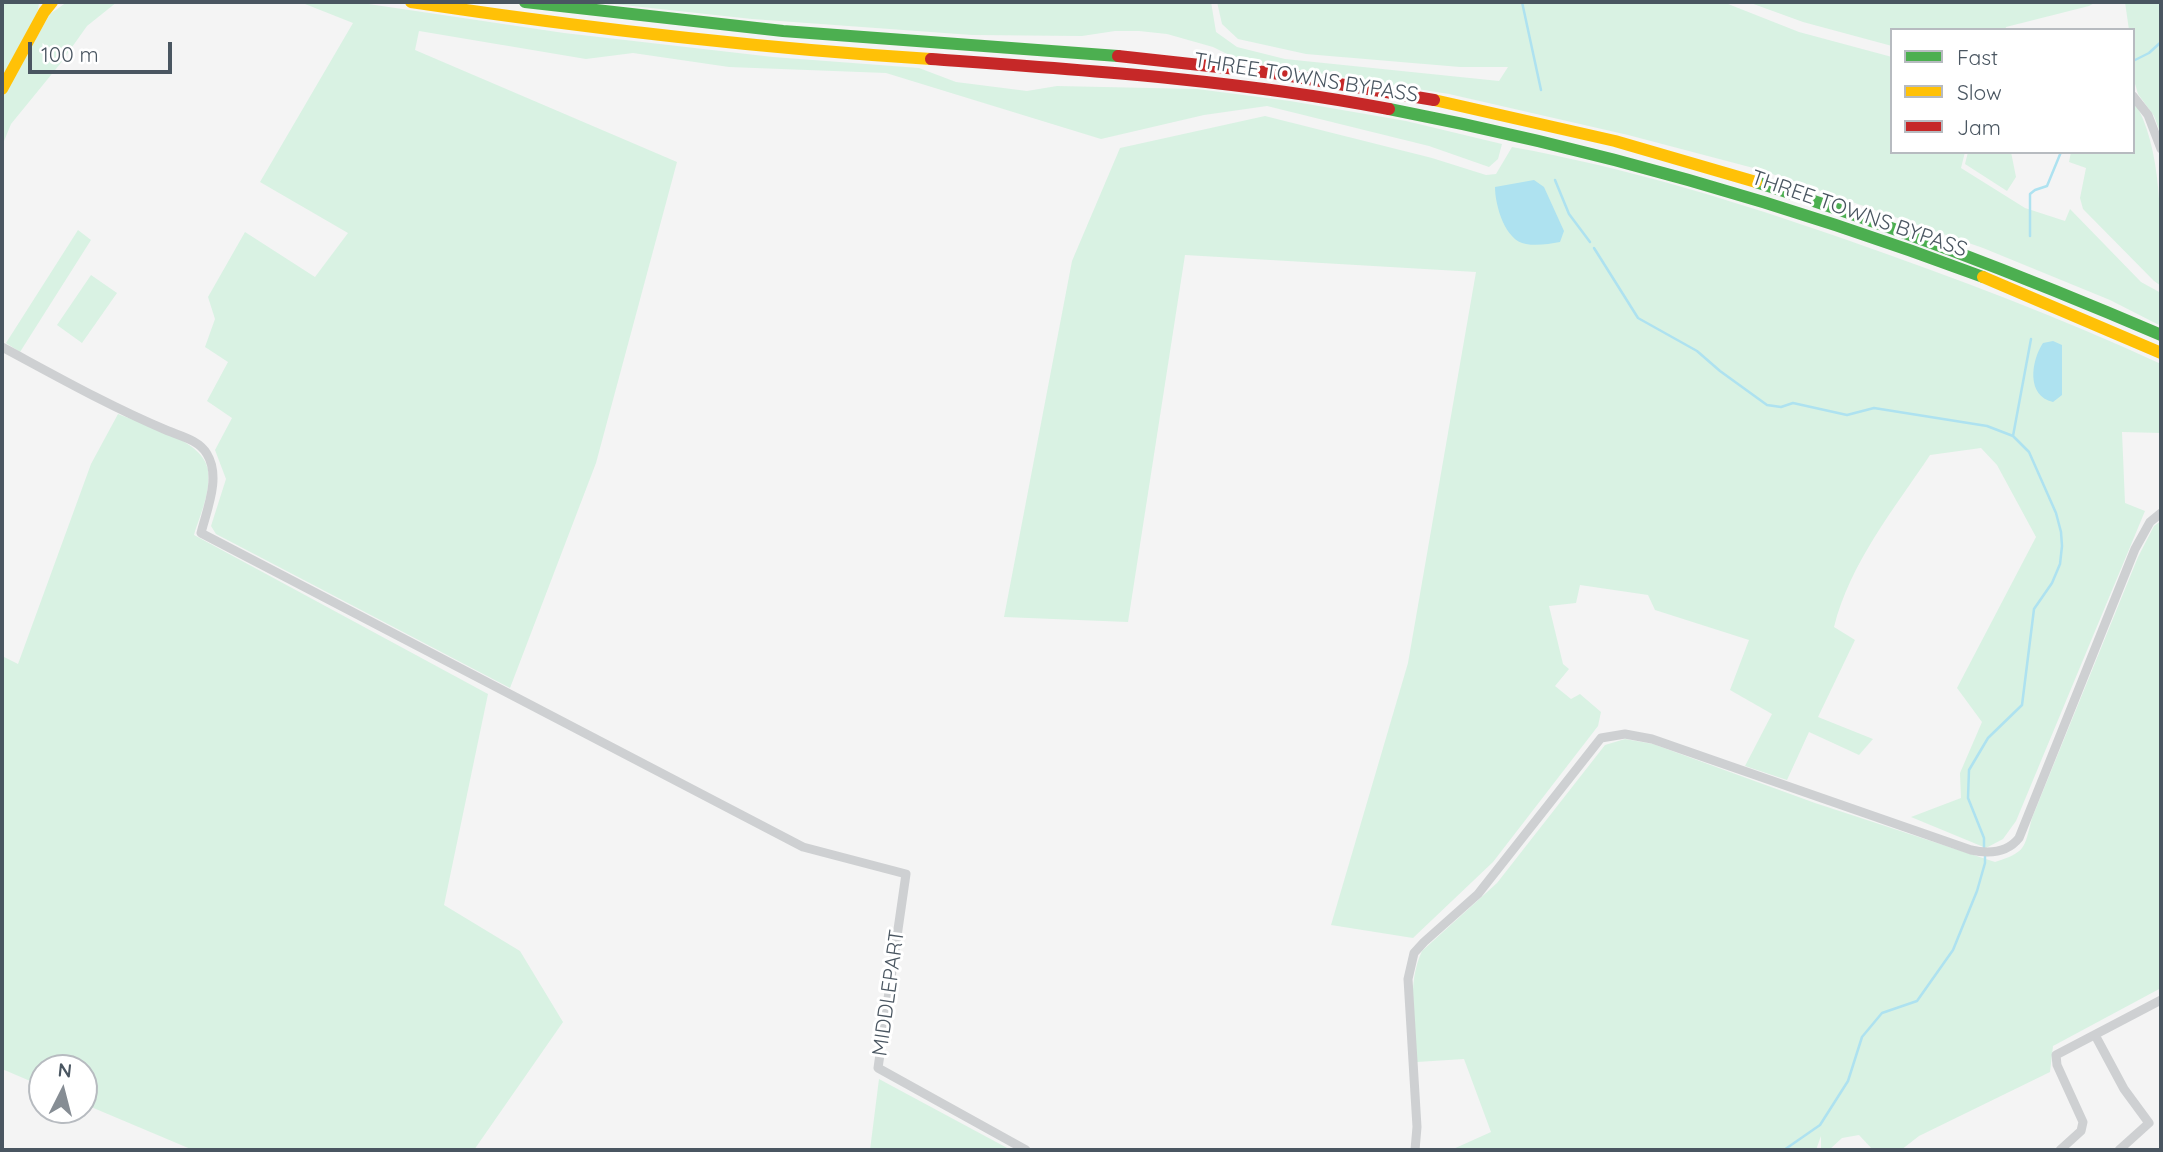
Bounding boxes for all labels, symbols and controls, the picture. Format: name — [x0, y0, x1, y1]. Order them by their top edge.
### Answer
scale bar — [32, 28, 175, 72]
legend — [1890, 28, 2135, 154]
text: 100 m — [41, 41, 99, 67]
text: Fast — [1957, 44, 1998, 70]
street label: THREE TOWNS BYPASS — [1192, 48, 1420, 108]
text: Slow — [1957, 79, 2002, 105]
text: Jam — [1957, 114, 2001, 140]
street label: THREE TOWNS BYPASS — [1748, 165, 1970, 263]
street label: MIDDLEPART — [868, 928, 910, 1058]
north arrow — [28, 1054, 98, 1124]
text: N — [57, 1057, 73, 1083]

